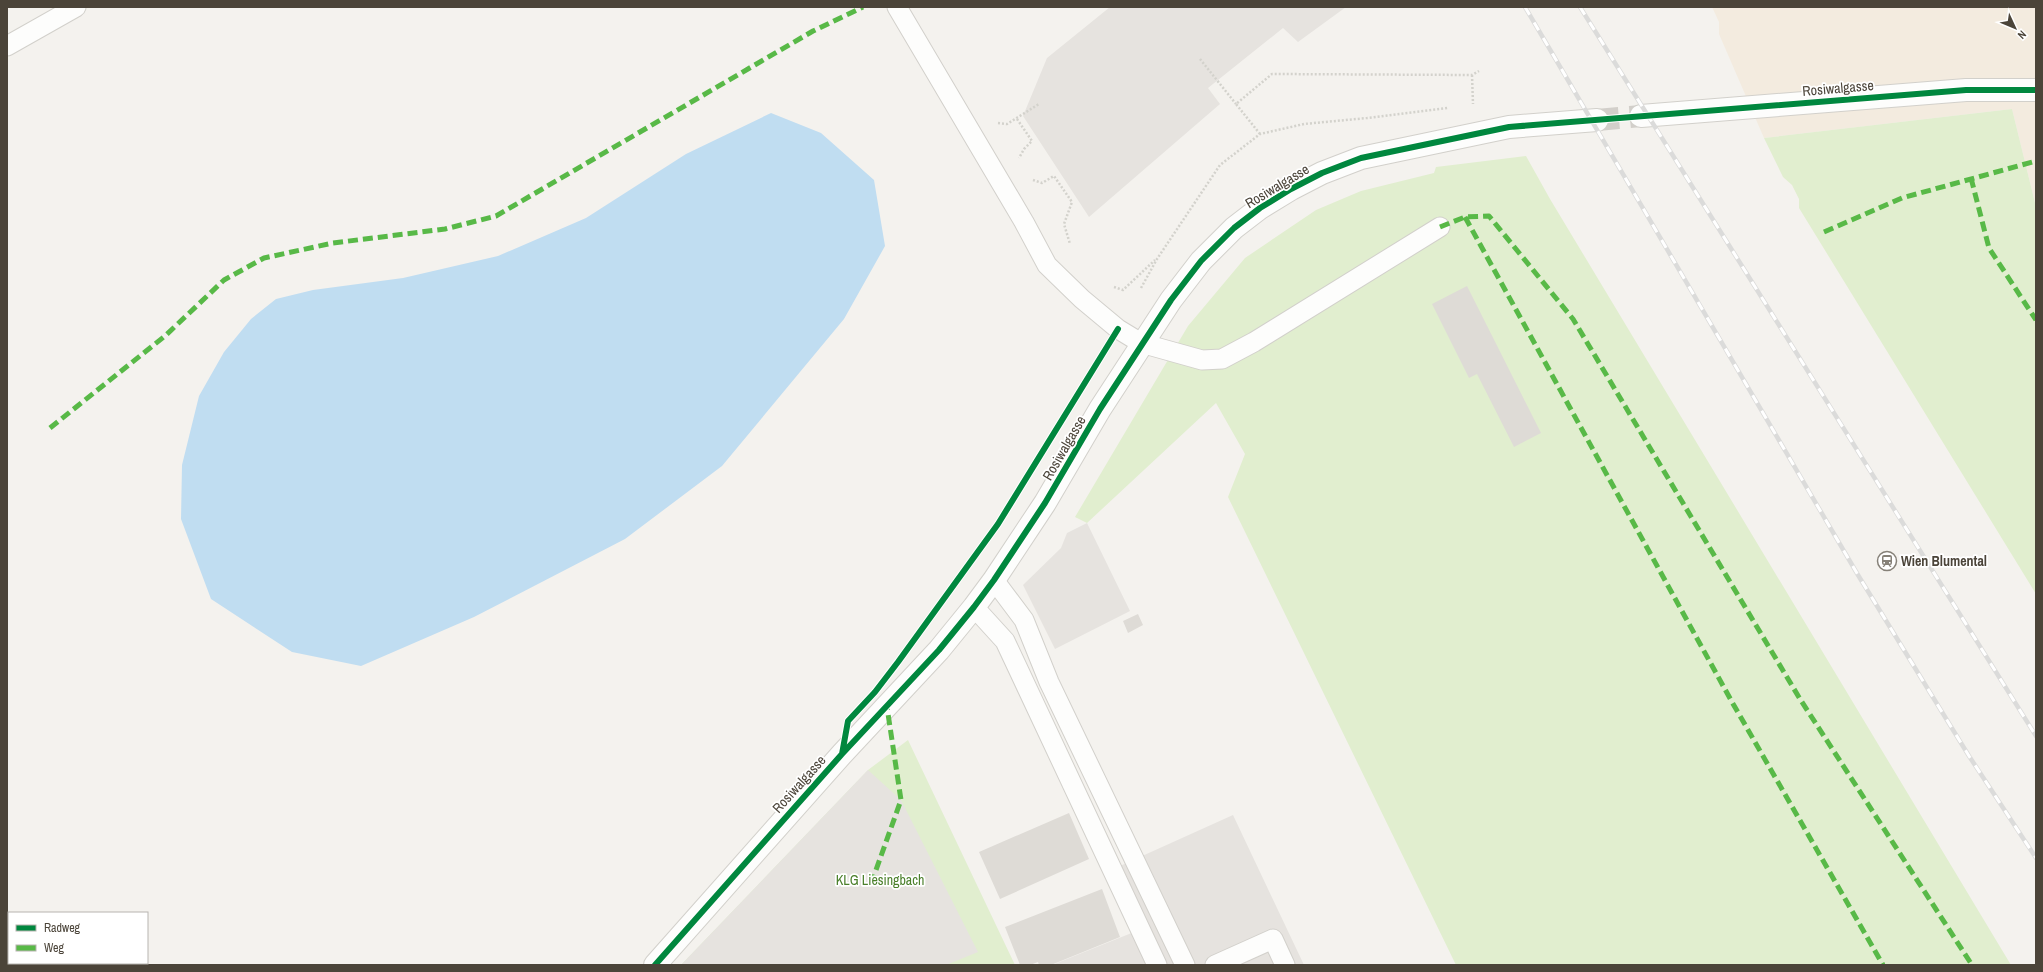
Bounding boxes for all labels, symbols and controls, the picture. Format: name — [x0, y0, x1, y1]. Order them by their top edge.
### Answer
north arrow — [1995, 8, 2035, 48]
text: N — [2015, 28, 2029, 42]
street label: Rosiwalgasse — [1802, 76, 1874, 100]
street label: Rosiwalgasse — [1242, 160, 1312, 212]
street label: Rosiwalgasse — [1038, 413, 1090, 483]
station icon: Wien Blumental — [1876, 550, 1898, 572]
place label: Wien Blumental — [1901, 552, 1987, 570]
street label: Rosiwalgasse — [768, 751, 830, 817]
park label: KLG Liesingbach — [836, 871, 924, 889]
legend — [8, 912, 148, 964]
text: Radweg — [44, 920, 81, 936]
text: Weg — [44, 940, 65, 956]

